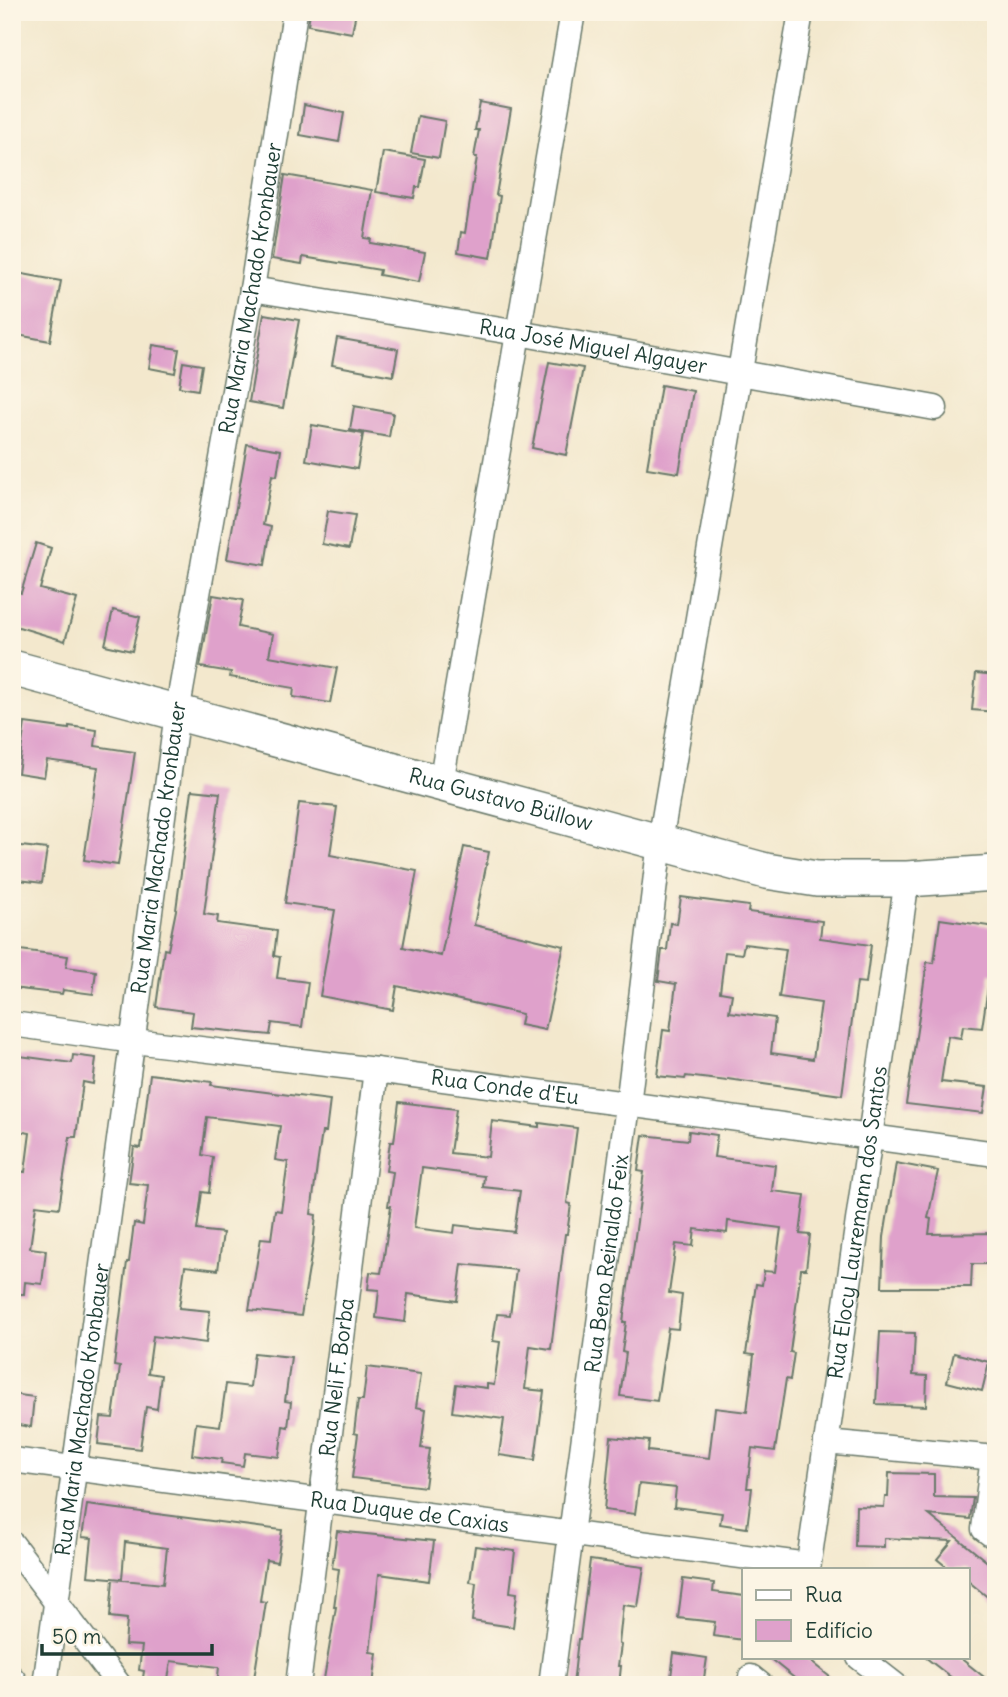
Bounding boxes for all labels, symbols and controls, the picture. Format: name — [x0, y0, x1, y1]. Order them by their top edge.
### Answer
street label: Rua Maria Machado Kronbauer — [213, 140, 288, 436]
street label: Rua José Miguel Algayer — [477, 313, 710, 380]
street label: Rua Maria Machado Kronbauer — [125, 699, 192, 996]
street label: Rua Gustavo Büllow — [406, 761, 596, 837]
street label: Rua Conde d'Eu — [429, 1064, 581, 1110]
street label: Rua Elocy Lauremann dos Santos — [821, 1064, 893, 1381]
street label: Rua Beno Reinaldo Feix — [579, 1152, 634, 1375]
street label: Rua Maria Machado Kronbauer — [49, 1261, 115, 1558]
street label: Rua Neli F. Borba — [313, 1296, 360, 1458]
street label: Rua Duque de Caxias — [308, 1485, 511, 1538]
legend — [742, 1568, 970, 1658]
text: Rua — [805, 1581, 842, 1608]
scale bar — [42, 1613, 212, 1657]
text: Edifício — [805, 1617, 873, 1644]
text: 50 m — [52, 1623, 101, 1650]

